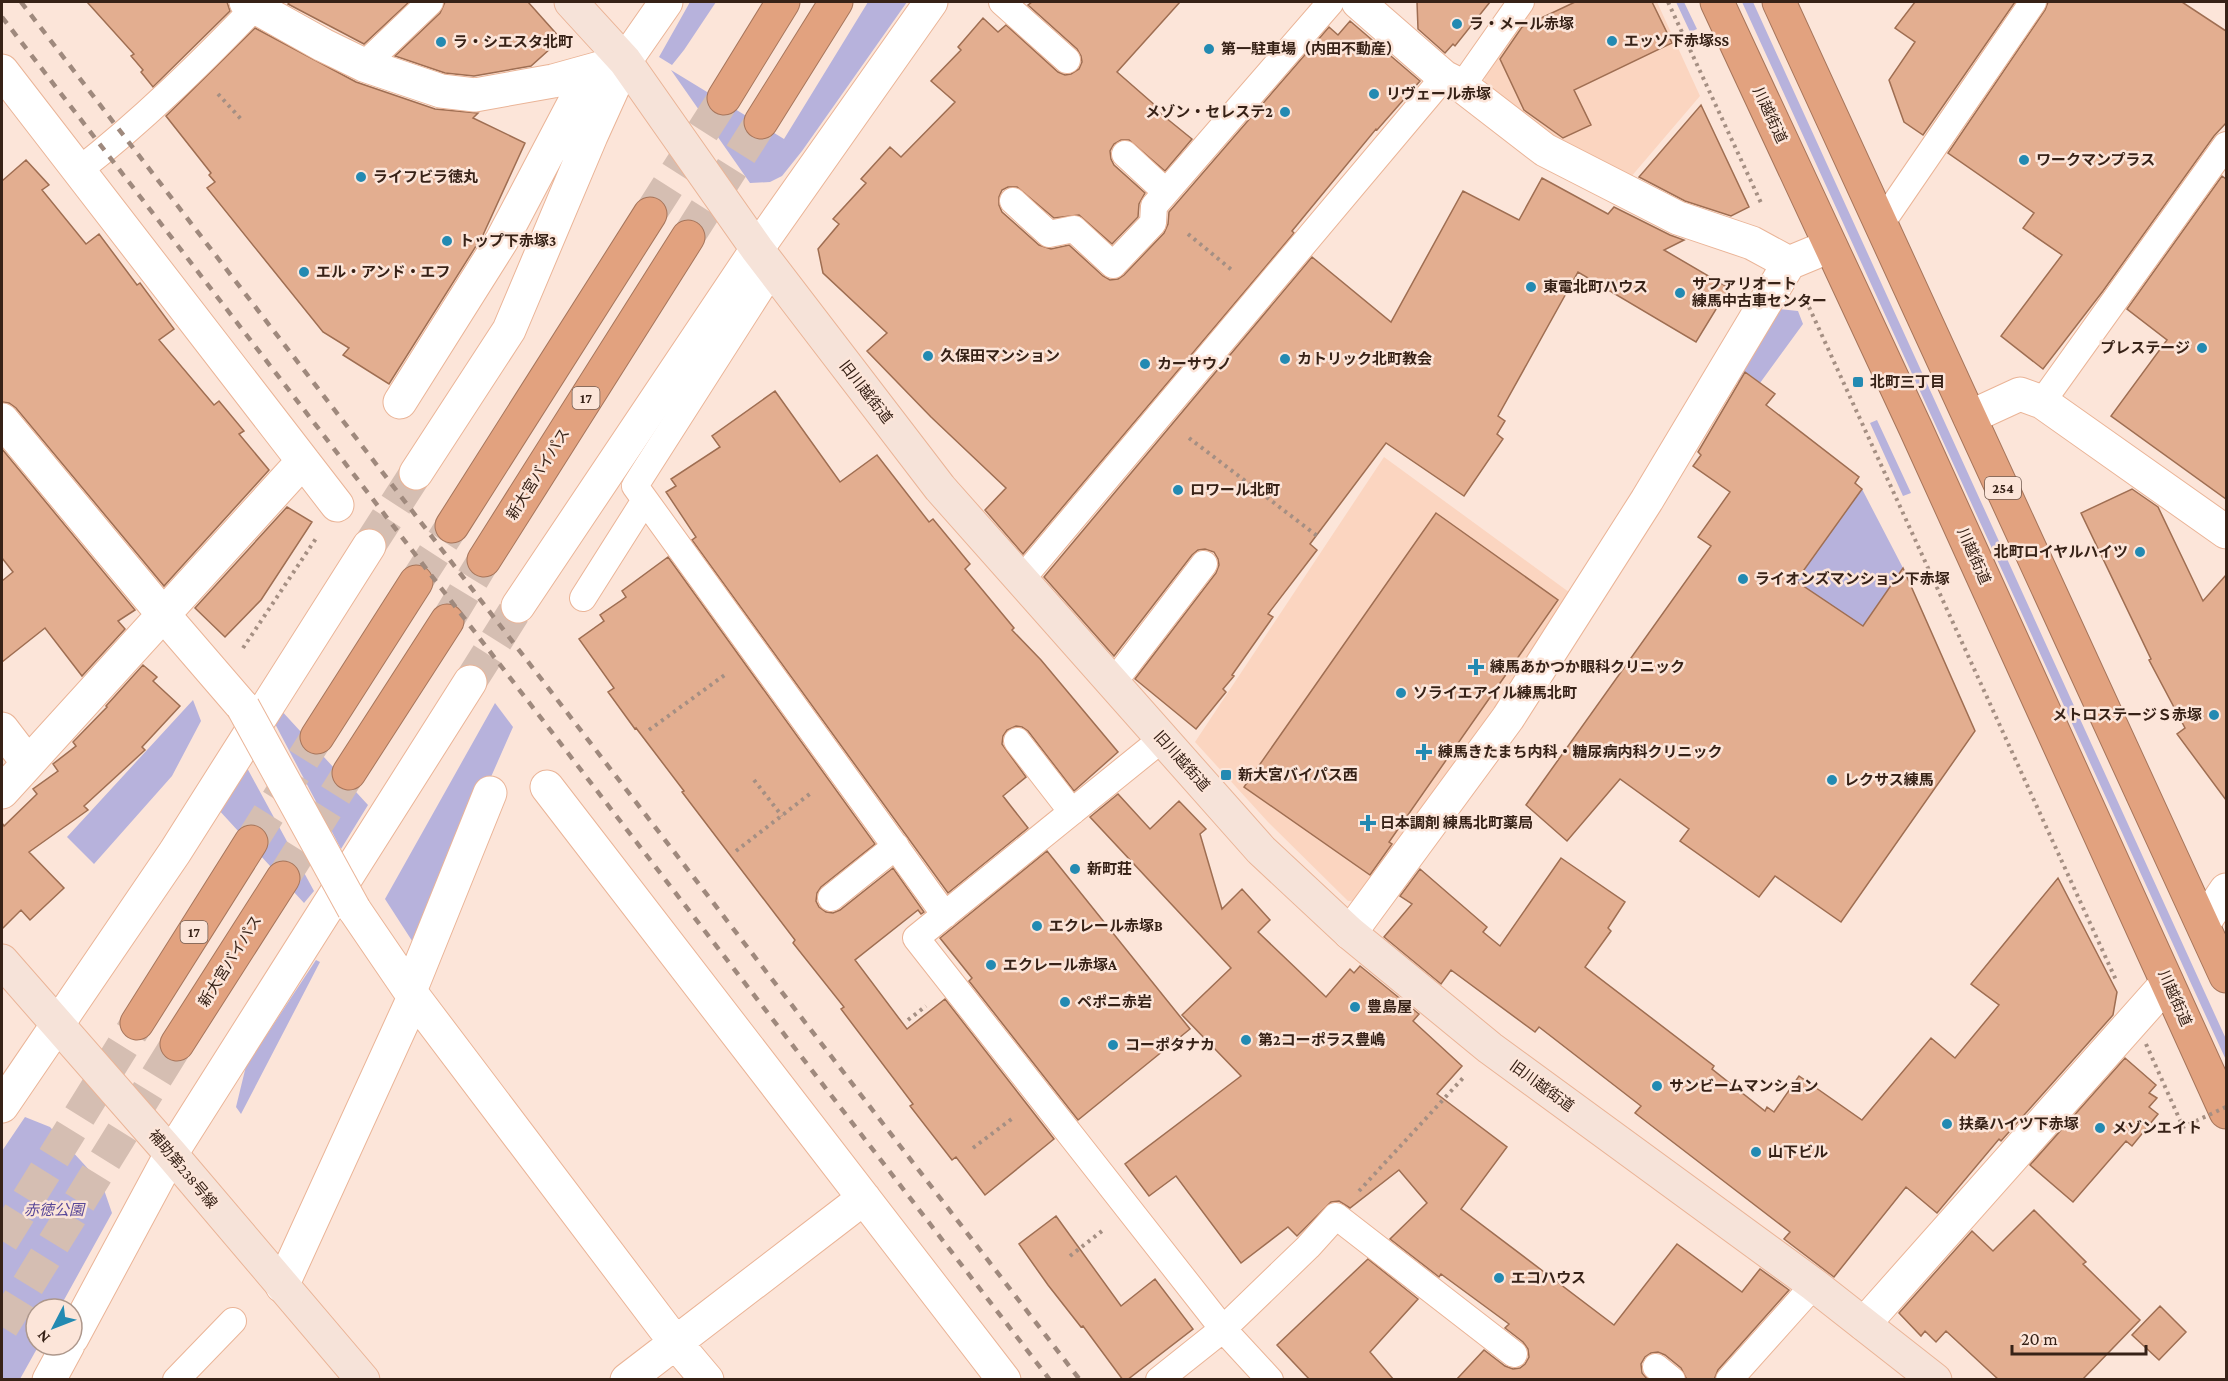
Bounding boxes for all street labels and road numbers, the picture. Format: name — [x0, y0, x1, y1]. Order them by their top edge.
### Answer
street label: 川越街道 — [1750, 84, 1790, 146]
street label: 旧川越街道 — [837, 358, 895, 426]
road number: 17 — [572, 387, 600, 409]
street label: 新大宮バイパス — [503, 425, 573, 523]
road number: 254 — [1985, 477, 2021, 499]
street label: 川越街道 — [1954, 525, 1994, 587]
street label: 旧川越街道 — [1151, 728, 1213, 794]
street label: 新大宮バイパス — [195, 912, 265, 1010]
road number: 17 — [180, 921, 208, 943]
street label: 川越街道 — [2155, 967, 2195, 1029]
street label: 旧川越街道 — [1507, 1057, 1577, 1115]
street label: 補助第238号線 — [146, 1127, 220, 1211]

